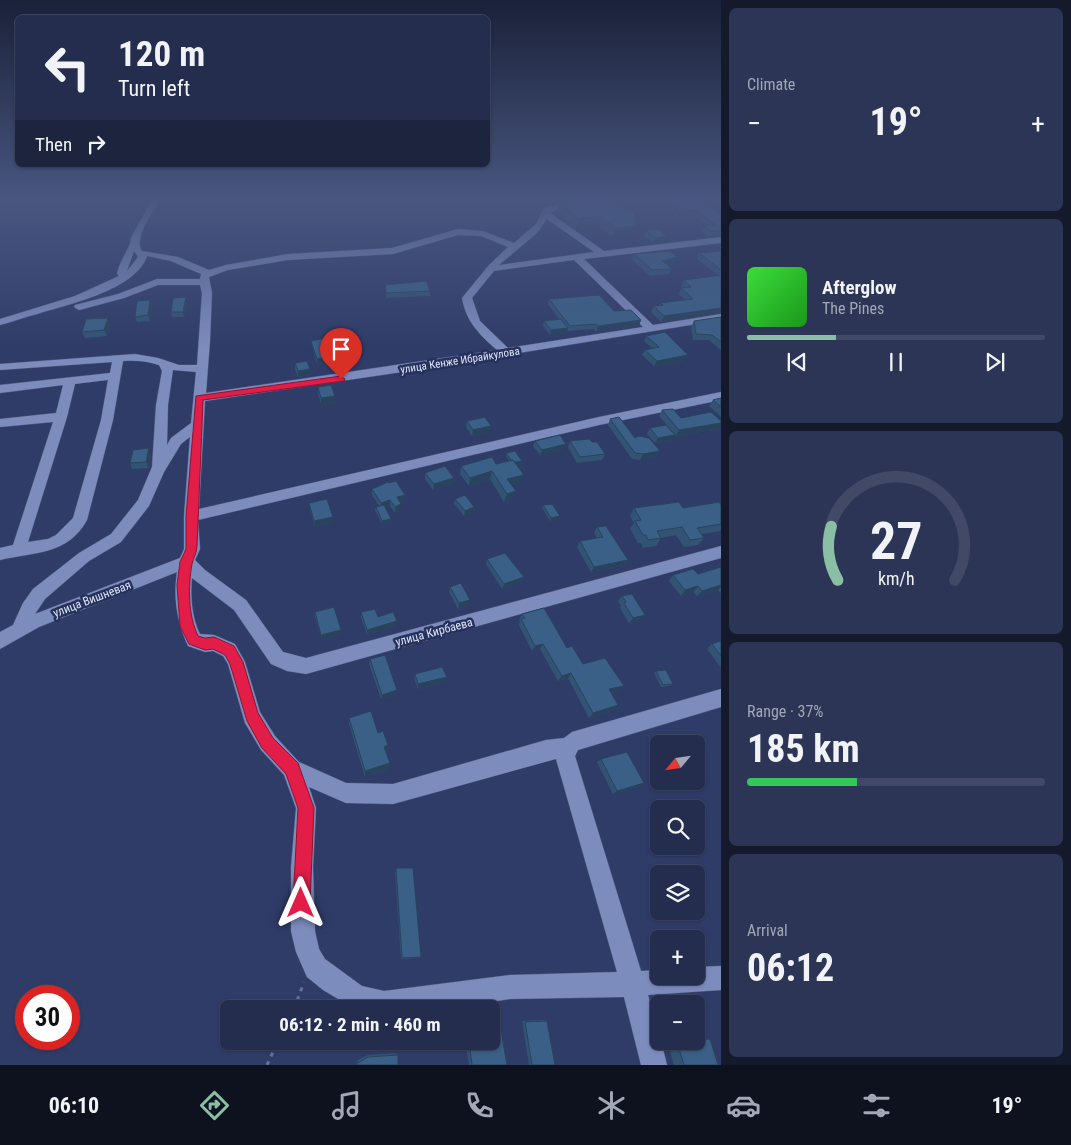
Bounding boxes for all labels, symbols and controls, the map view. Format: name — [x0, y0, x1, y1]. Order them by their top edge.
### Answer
text: 120 m — [118, 34, 205, 75]
icon: left — [35, 35, 100, 100]
text: Climate — [747, 75, 795, 94]
text: Turn left — [118, 76, 190, 101]
text: 19° — [869, 100, 923, 144]
text: − — [747, 107, 761, 140]
text: + — [1031, 107, 1045, 140]
icon: right — [82, 130, 110, 158]
text: Then — [35, 133, 72, 156]
text: Afterglow — [822, 276, 896, 299]
text: The Pines — [822, 299, 884, 318]
pin — [320, 328, 362, 379]
icon: arrive — [327, 335, 355, 363]
street label: улица Кенже Ибрайкулова — [399, 345, 521, 376]
icon: previous — [783, 348, 811, 376]
icon: pause — [882, 348, 910, 376]
icon: next — [981, 348, 1009, 376]
text: 27 — [870, 511, 922, 572]
text: km/h — [878, 568, 914, 589]
street label: улица Вишневая — [51, 578, 133, 620]
street label: улица Кирбаева — [394, 615, 474, 649]
text: Range · 37% — [747, 702, 823, 721]
text: 185 km — [747, 727, 860, 771]
north arrow — [650, 735, 705, 790]
map controls — [650, 735, 705, 1050]
button: search — [650, 800, 705, 855]
button: layers — [650, 865, 705, 920]
position arrow — [274, 876, 326, 928]
text: Arrival — [747, 921, 788, 940]
button: + — [650, 930, 705, 985]
text: 06:12 — [747, 946, 834, 990]
speed limit sign: 30 — [15, 985, 80, 1050]
button: − — [650, 995, 705, 1050]
text: 06:12 · 2 min · 460 m — [279, 1013, 441, 1036]
icon: directions — [197, 1088, 232, 1123]
icon: music — [329, 1088, 364, 1123]
icon: phone — [462, 1088, 497, 1123]
icon: climate — [594, 1088, 629, 1123]
icon: car — [726, 1088, 761, 1123]
icon: filters — [859, 1088, 894, 1123]
text: 06:10 — [49, 1093, 99, 1118]
text: 19° — [991, 1093, 1022, 1118]

